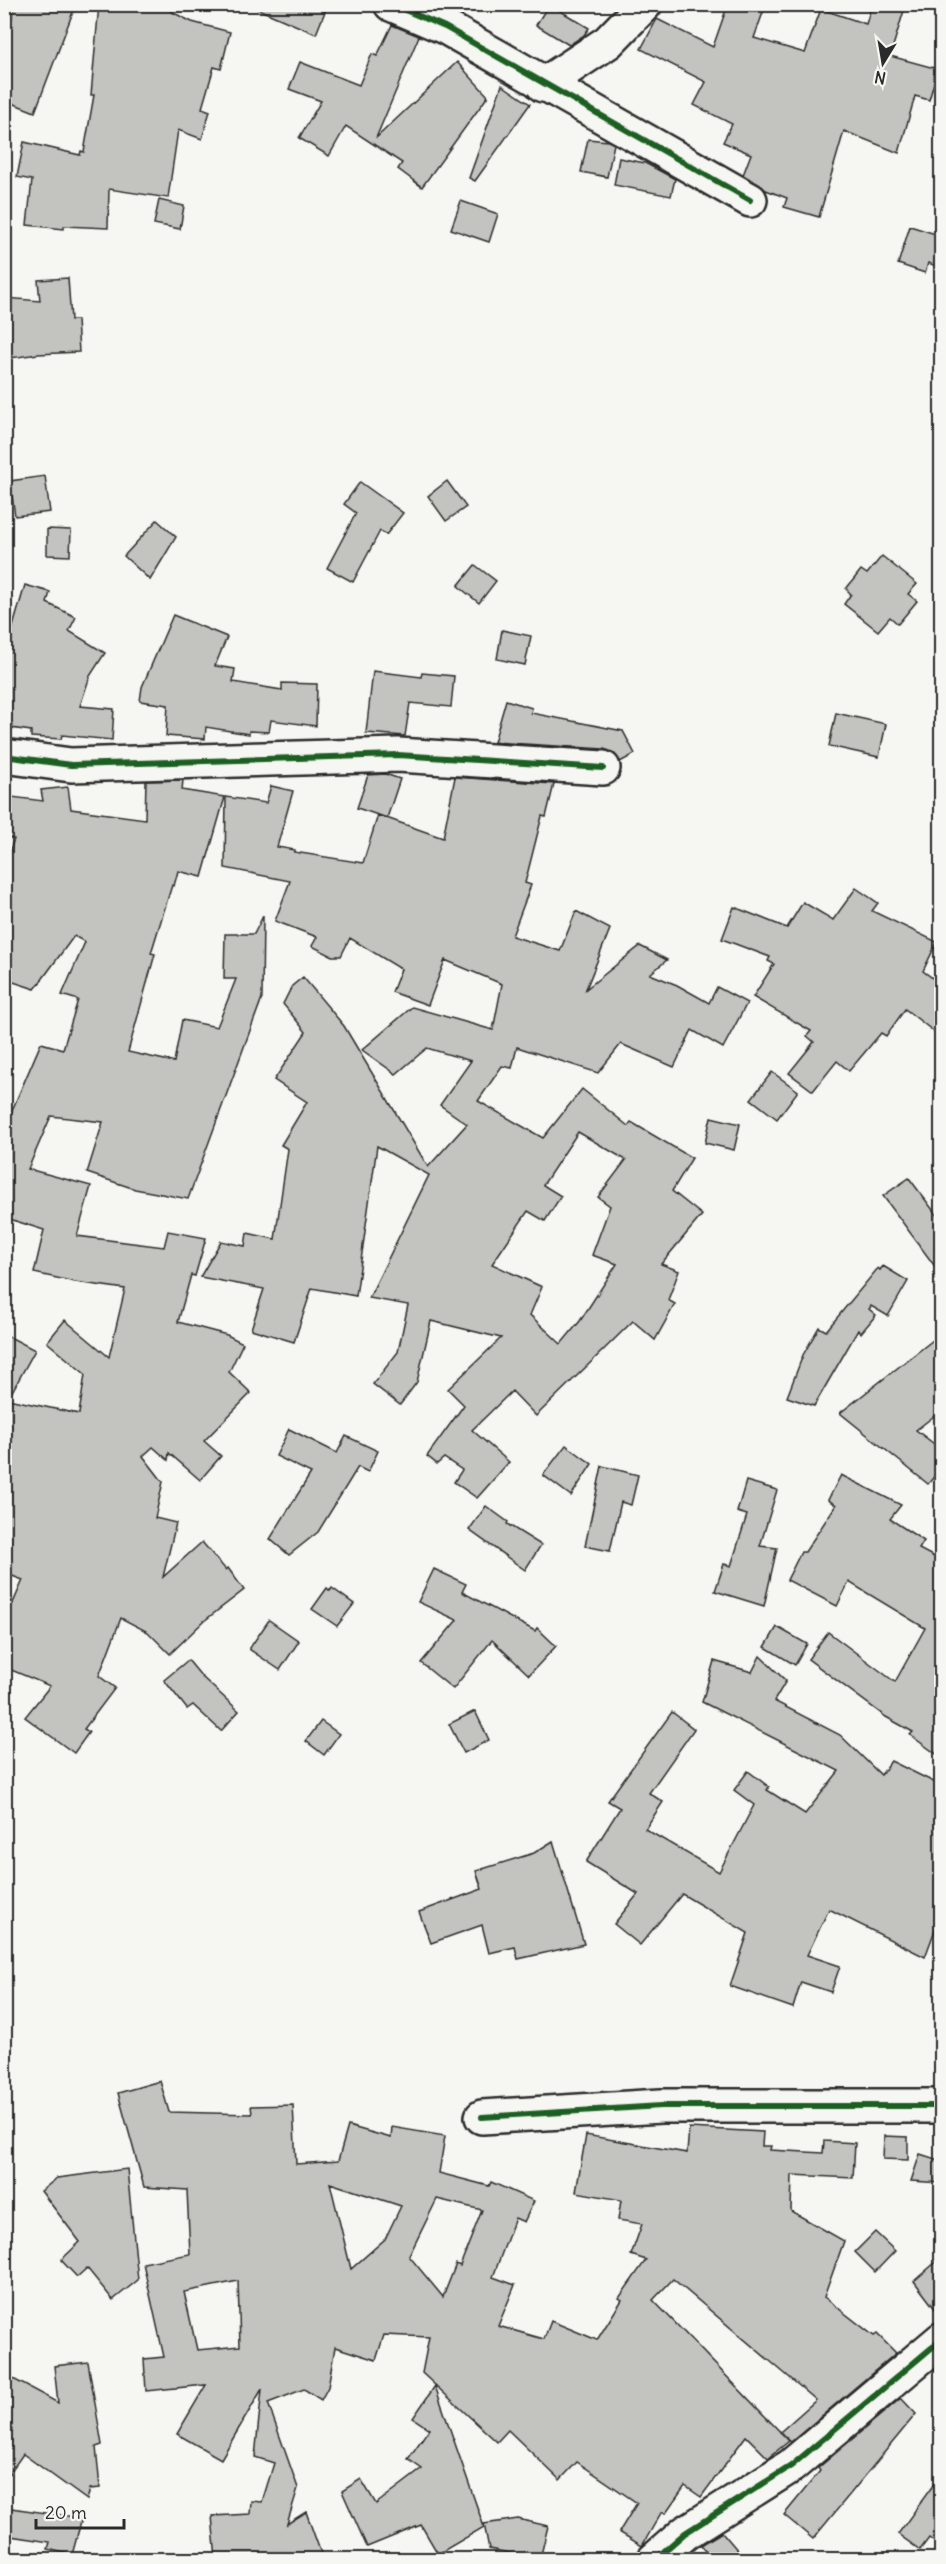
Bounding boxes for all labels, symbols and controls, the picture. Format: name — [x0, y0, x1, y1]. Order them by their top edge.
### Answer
north arrow — [853, 33, 913, 93]
text: N — [873, 67, 887, 89]
scale bar — [36, 2492, 124, 2530]
text: 20 m — [45, 2501, 87, 2524]

